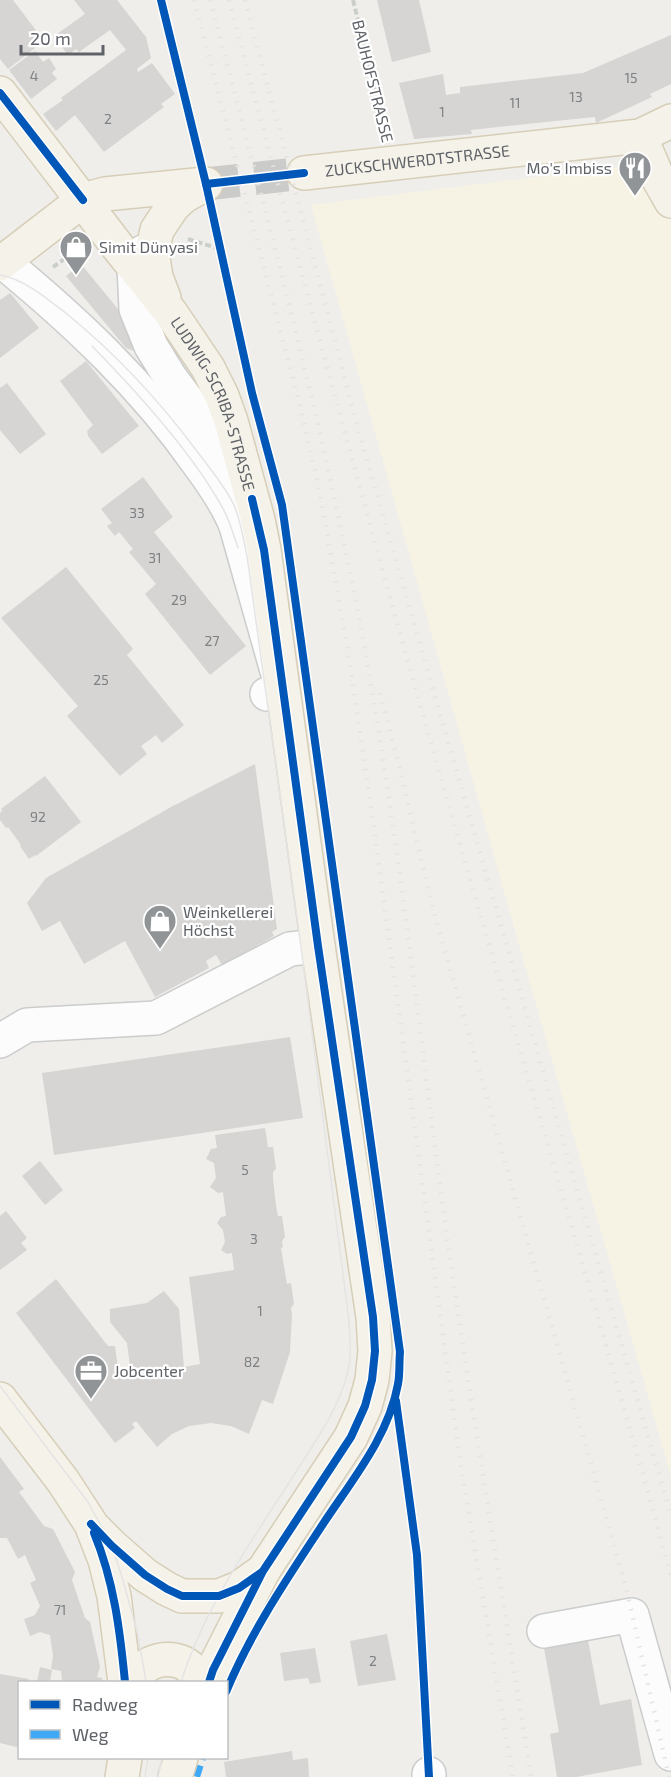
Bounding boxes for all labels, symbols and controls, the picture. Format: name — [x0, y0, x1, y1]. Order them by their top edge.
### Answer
scale bar — [21, 18, 104, 56]
street label: BAUHOFSTRASSE — [349, 18, 398, 144]
text: 20 m — [30, 27, 71, 49]
house number: 4 — [30, 67, 38, 84]
house number: 15 — [624, 69, 638, 86]
house number: 13 — [569, 88, 583, 105]
house number: 11 — [509, 94, 521, 111]
house number: 1 — [439, 103, 445, 120]
house number: 2 — [104, 110, 112, 127]
street label: ZUCKSCHWERDTSTRASSE — [324, 140, 511, 180]
restaurant icon: Mo's Imbiss — [617, 150, 653, 197]
place label: Mo's Imbiss — [527, 158, 612, 177]
shop icon: Simit Dünyasi — [58, 229, 94, 276]
place label: Simit Dünyasi — [99, 237, 198, 256]
street label: LUDWIG-SCRIBA-STRASSE — [167, 313, 260, 493]
house number: 33 — [129, 504, 145, 521]
house number: 31 — [148, 549, 162, 566]
house number: 29 — [171, 591, 187, 608]
house number: 27 — [204, 632, 220, 649]
house number: 25 — [93, 671, 109, 688]
house number: 92 — [30, 808, 46, 825]
place label: Weinkellerei Höchst — [183, 902, 273, 939]
shop icon: Weinkellerei Höchst — [142, 903, 178, 950]
house number: 5 — [241, 1161, 249, 1178]
house number: 3 — [250, 1230, 258, 1247]
house number: 1 — [257, 1302, 263, 1319]
office icon: Jobcenter — [73, 1353, 109, 1400]
house number: 82 — [244, 1353, 260, 1370]
place label: Jobcenter — [114, 1361, 185, 1380]
house number: 71 — [54, 1601, 66, 1618]
house number: 2 — [369, 1652, 377, 1669]
legend — [18, 1681, 228, 1759]
text: Radweg — [72, 1693, 138, 1715]
text: Weg — [72, 1723, 108, 1745]

